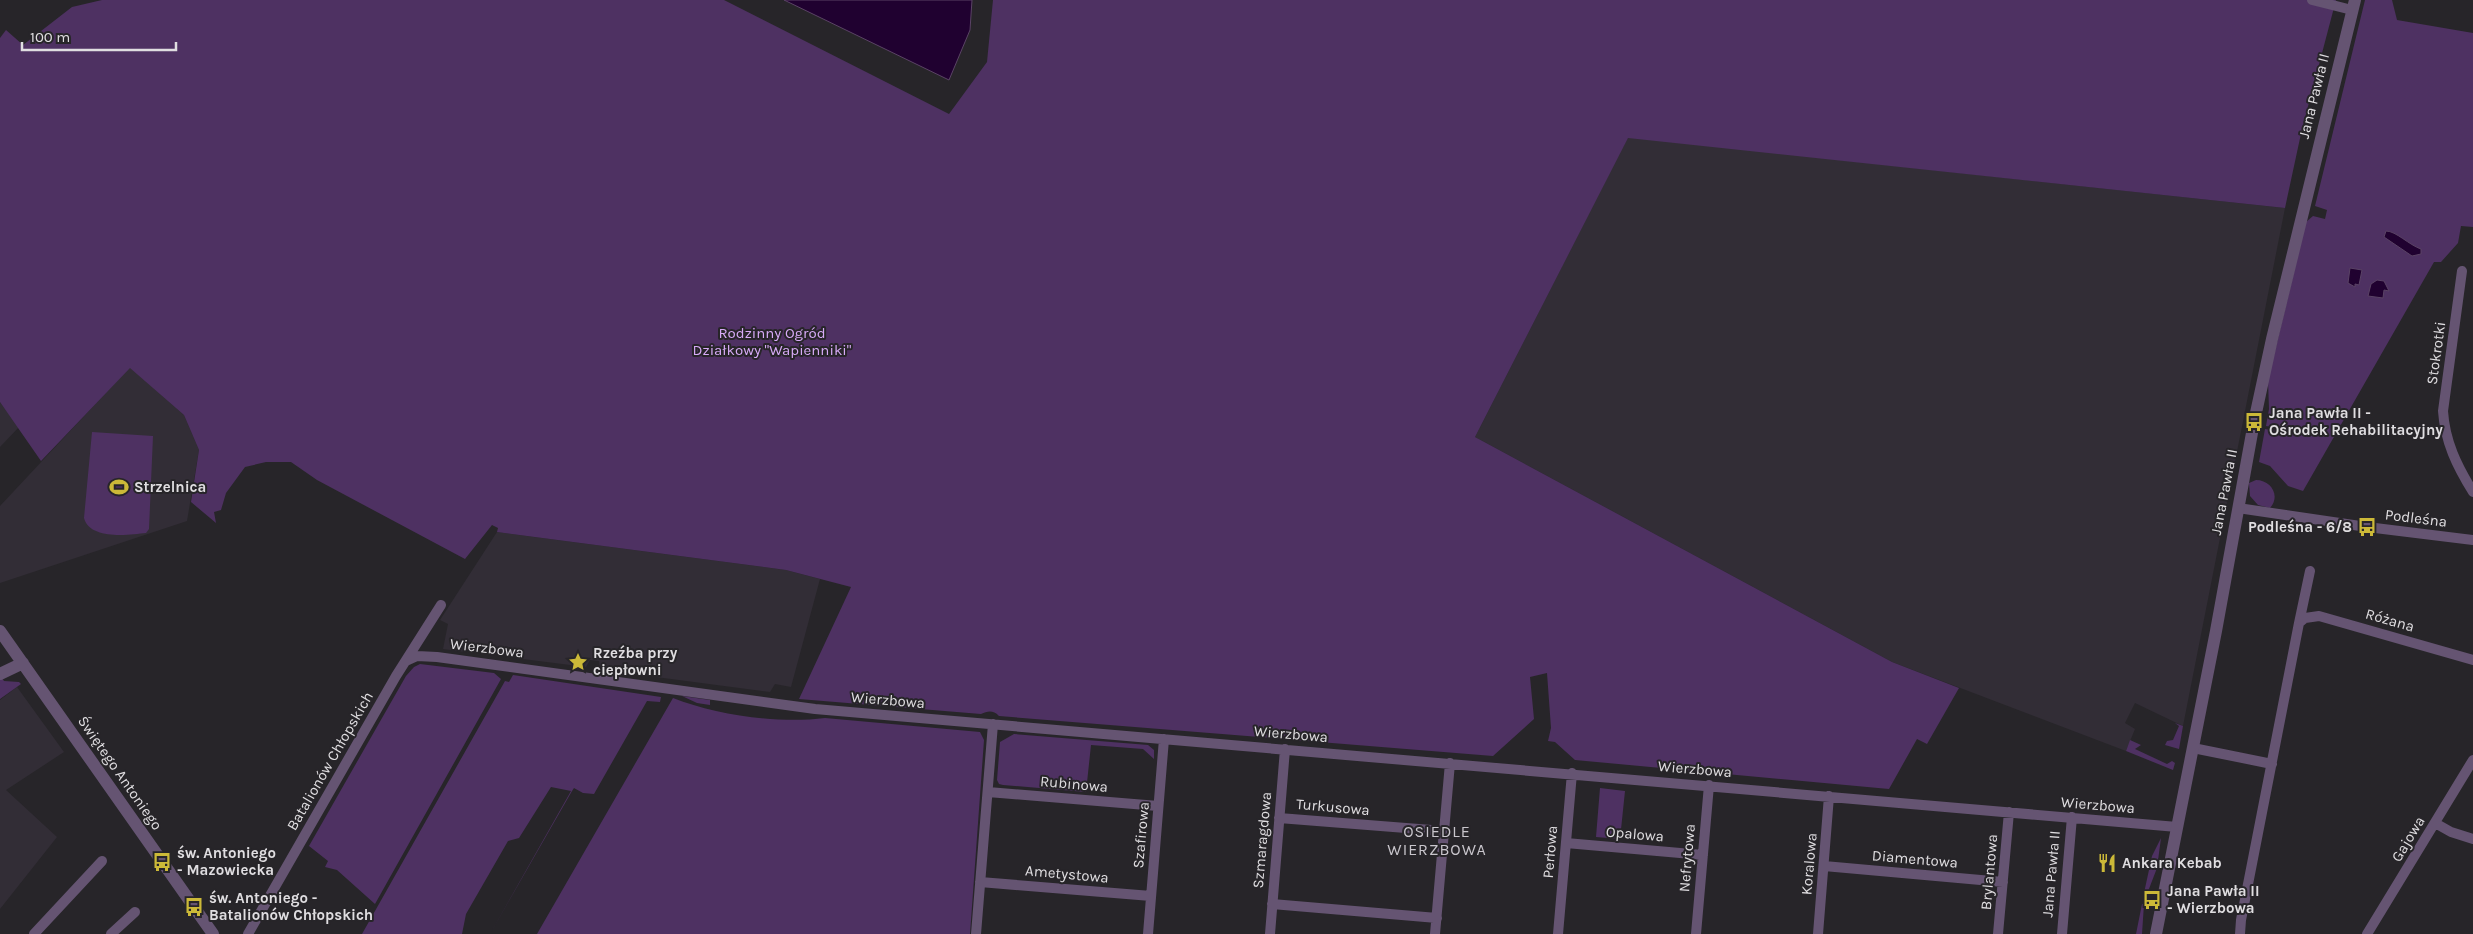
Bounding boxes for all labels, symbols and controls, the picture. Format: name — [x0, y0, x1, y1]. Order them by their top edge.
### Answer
scale bar — [22, 20, 176, 52]
text: 100 m — [30, 28, 70, 46]
street label: Jana Pawła II — [2295, 52, 2333, 140]
street label: Stokrotki — [2423, 320, 2449, 386]
park label: Rodzinny Ogród Działkowy "Wapienniki" — [693, 324, 852, 359]
place label: Jana Pawła II - Ośrodek Rehabilitacyjny — [2269, 404, 2443, 439]
bus stop icon: Jana Pawła II - Ośrodek Rehabilitacyjny — [2243, 411, 2265, 433]
street label: Jana Pawła II — [2207, 448, 2241, 536]
sports icon: Strzelnica — [108, 476, 130, 498]
place label: Strzelnica — [134, 478, 206, 496]
street label: Podleśna — [2384, 505, 2448, 531]
bus stop icon: Podleśna - 6/8 — [2356, 516, 2378, 538]
place label: Podleśna - 6/8 — [2248, 518, 2352, 536]
street label: Różana — [2363, 604, 2417, 636]
street label: Wierzbowa — [449, 635, 525, 661]
place label: Rzeźba przy ciepłowni — [593, 644, 678, 679]
place icon: Rzeźba przy ciepłowni — [567, 651, 589, 673]
street label: Batalionów Chłopskich — [283, 688, 377, 834]
street label: Wierzbowa — [850, 688, 926, 712]
street label: Świętego Antoniego — [74, 713, 166, 833]
street label: Wierzbowa — [1253, 722, 1329, 746]
street label: Wierzbowa — [1657, 757, 1733, 781]
street label: Rubinowa — [1039, 772, 1109, 796]
street label: Szmaragdowa — [1249, 791, 1275, 889]
street label: Wierzbowa — [2060, 793, 2136, 817]
street label: Turkusowa — [1295, 795, 1371, 819]
street label: Szafirowa — [1129, 801, 1153, 869]
street label: Gajowa — [2387, 813, 2429, 865]
district label: OSIEDLE WIERZBOWA — [1387, 822, 1487, 859]
street label: Opalowa — [1605, 822, 1665, 846]
street label: Nefrytowa — [1675, 823, 1699, 893]
street label: Perłowa — [1539, 825, 1561, 879]
street label: Jana Pawła II — [2038, 830, 2064, 918]
street label: Koralowa — [1797, 832, 1821, 896]
street label: Brylantowa — [1977, 833, 2001, 911]
place label: św. Antoniego - Mazowiecka — [177, 844, 276, 879]
street label: Diamentowa — [1871, 846, 1959, 872]
bus stop icon: św. Antoniego - Mazowiecka — [151, 851, 173, 873]
restaurant icon: Ankara Kebab — [2096, 852, 2118, 874]
place label: Ankara Kebab — [2122, 854, 2222, 872]
street label: Ametystowa — [1024, 861, 1110, 887]
place label: Jana Pawła II - Wierzbowa — [2167, 882, 2259, 917]
place label: św. Antoniego - Batalionów Chłopskich — [209, 889, 373, 924]
bus stop icon: Jana Pawła II - Wierzbowa — [2141, 889, 2163, 911]
bus stop icon: św. Antoniego - Batalionów Chłopskich — [183, 896, 205, 918]

